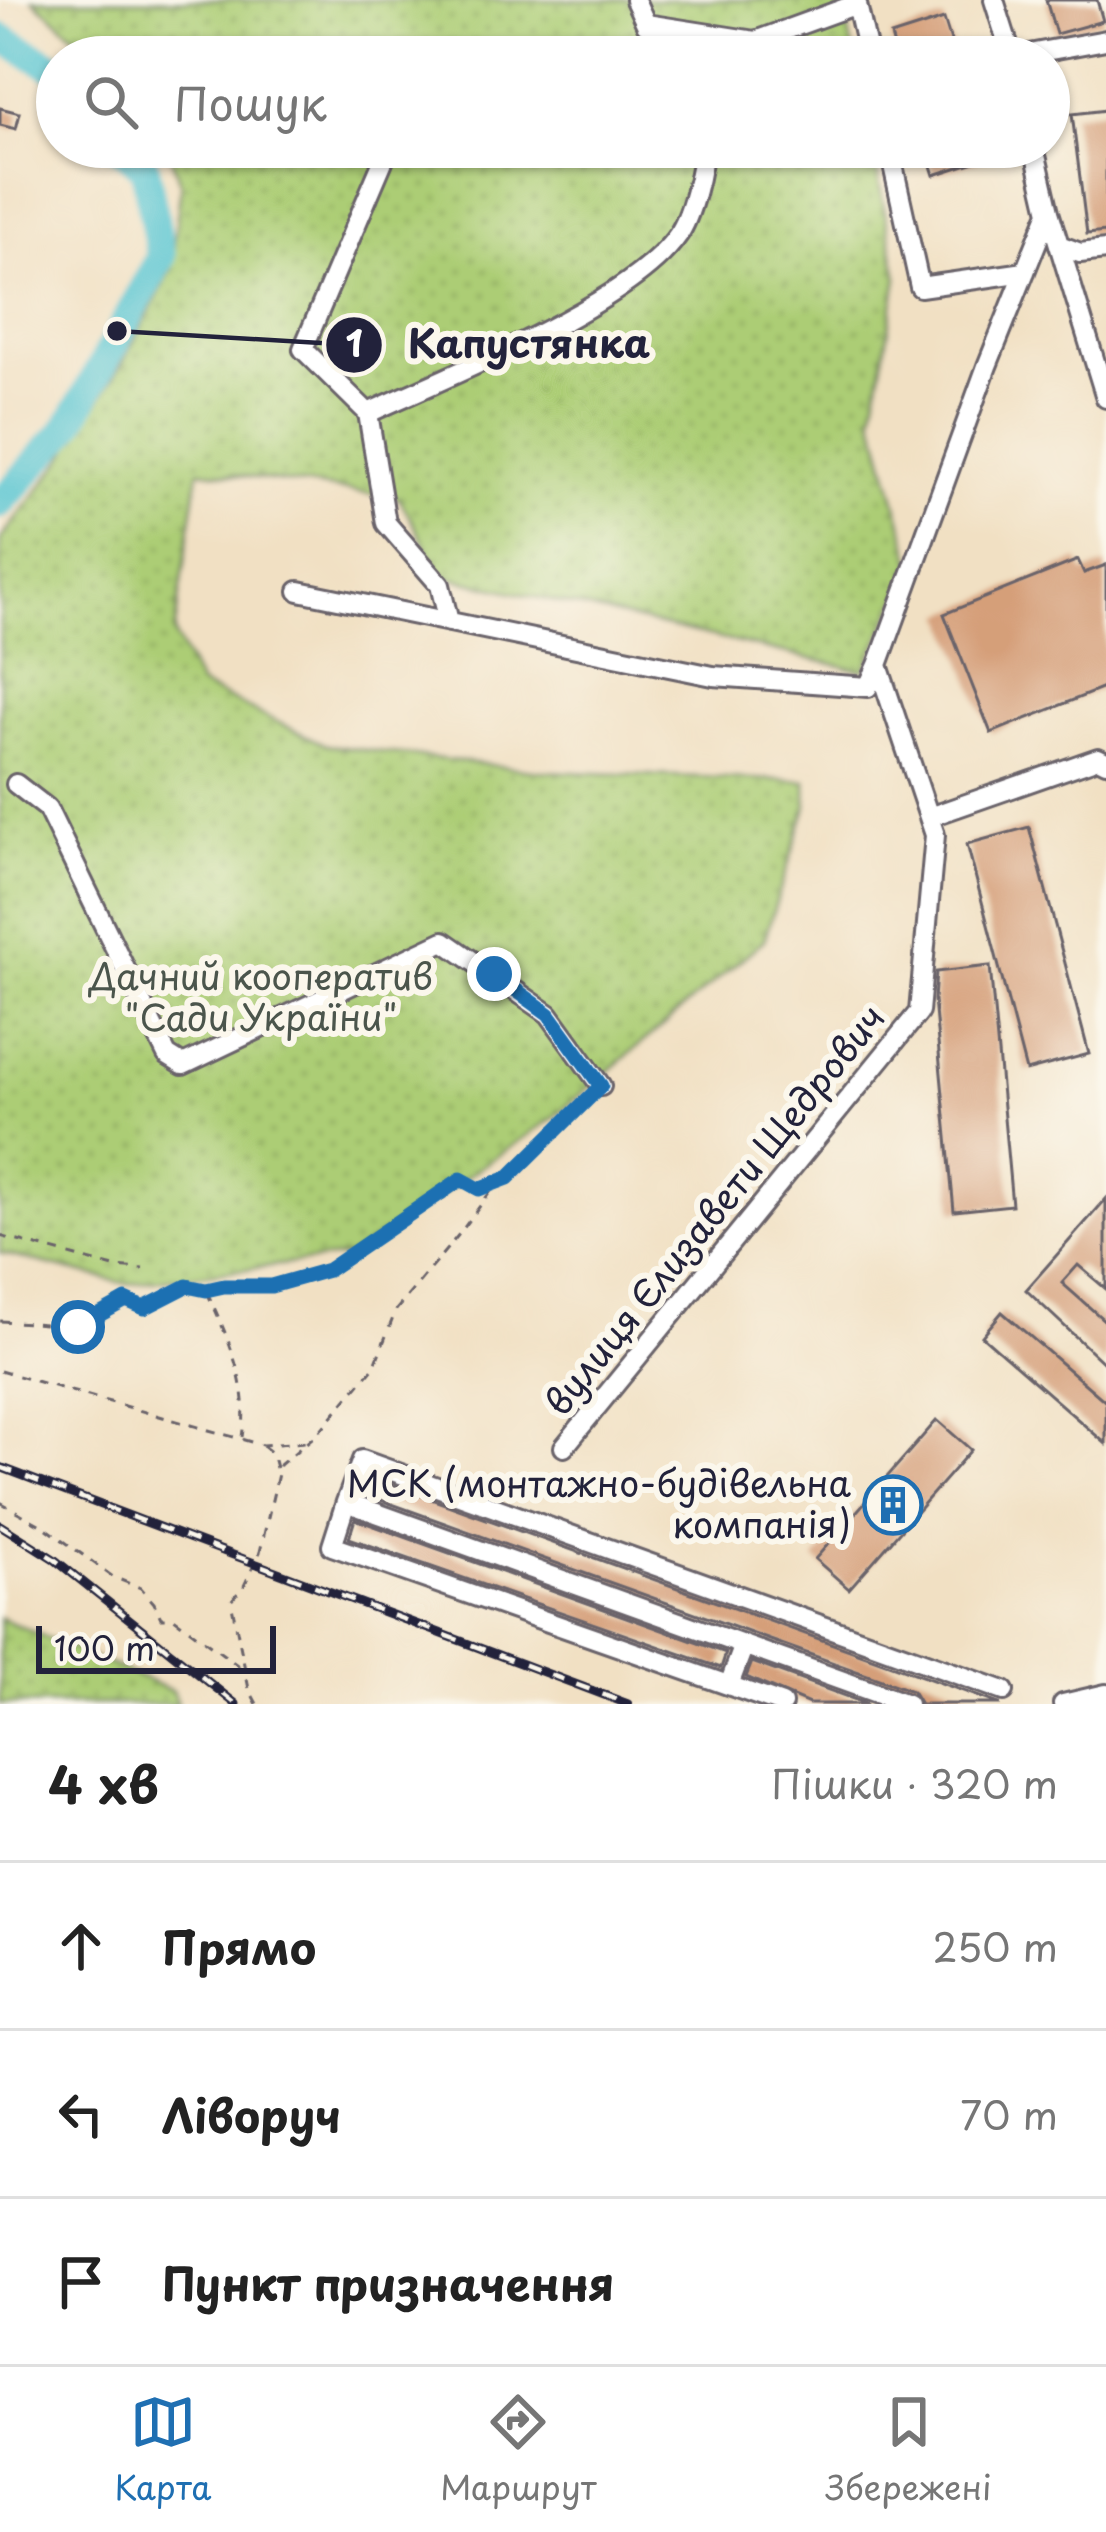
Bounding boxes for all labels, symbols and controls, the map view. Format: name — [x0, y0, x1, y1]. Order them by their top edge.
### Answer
search box — [36, 36, 1070, 168]
text: Пошук — [174, 68, 327, 136]
icon: search — [78, 69, 144, 135]
callout: Капустянка — [324, 307, 674, 382]
text: Капустянка — [408, 312, 651, 371]
text: 1 — [345, 315, 363, 369]
route end — [467, 947, 521, 1001]
park label: Дачний кооператив "Сади України" — [88, 948, 433, 1043]
street label: вулиця Єлизавети Щедрович — [530, 992, 897, 1426]
route start — [51, 1300, 105, 1354]
place label: МСК (монтажно-будівельна компанія) — [347, 1455, 852, 1550]
building icon: МСК (монтажно-будівельна компанія) — [862, 1474, 924, 1536]
scale bar — [36, 1620, 276, 1673]
text: 100 m — [54, 1622, 155, 1672]
text: 4 хв — [48, 1744, 159, 1821]
text: Пішки · 320 m — [771, 1753, 1058, 1812]
text: Прямо — [162, 1912, 316, 1980]
icon: ahead — [48, 1913, 114, 1979]
text: 250 m — [933, 1916, 1058, 1975]
text: Ліворуч — [162, 2080, 341, 2148]
icon: left — [48, 2081, 114, 2147]
text: 70 m — [960, 2084, 1058, 2143]
text: Пункт призначення — [162, 2248, 614, 2316]
icon: arrive — [48, 2249, 114, 2315]
tab: Карта — [114, 2389, 211, 2511]
tab: Маршрут — [440, 2389, 597, 2511]
tab: Збережені — [826, 2389, 992, 2511]

